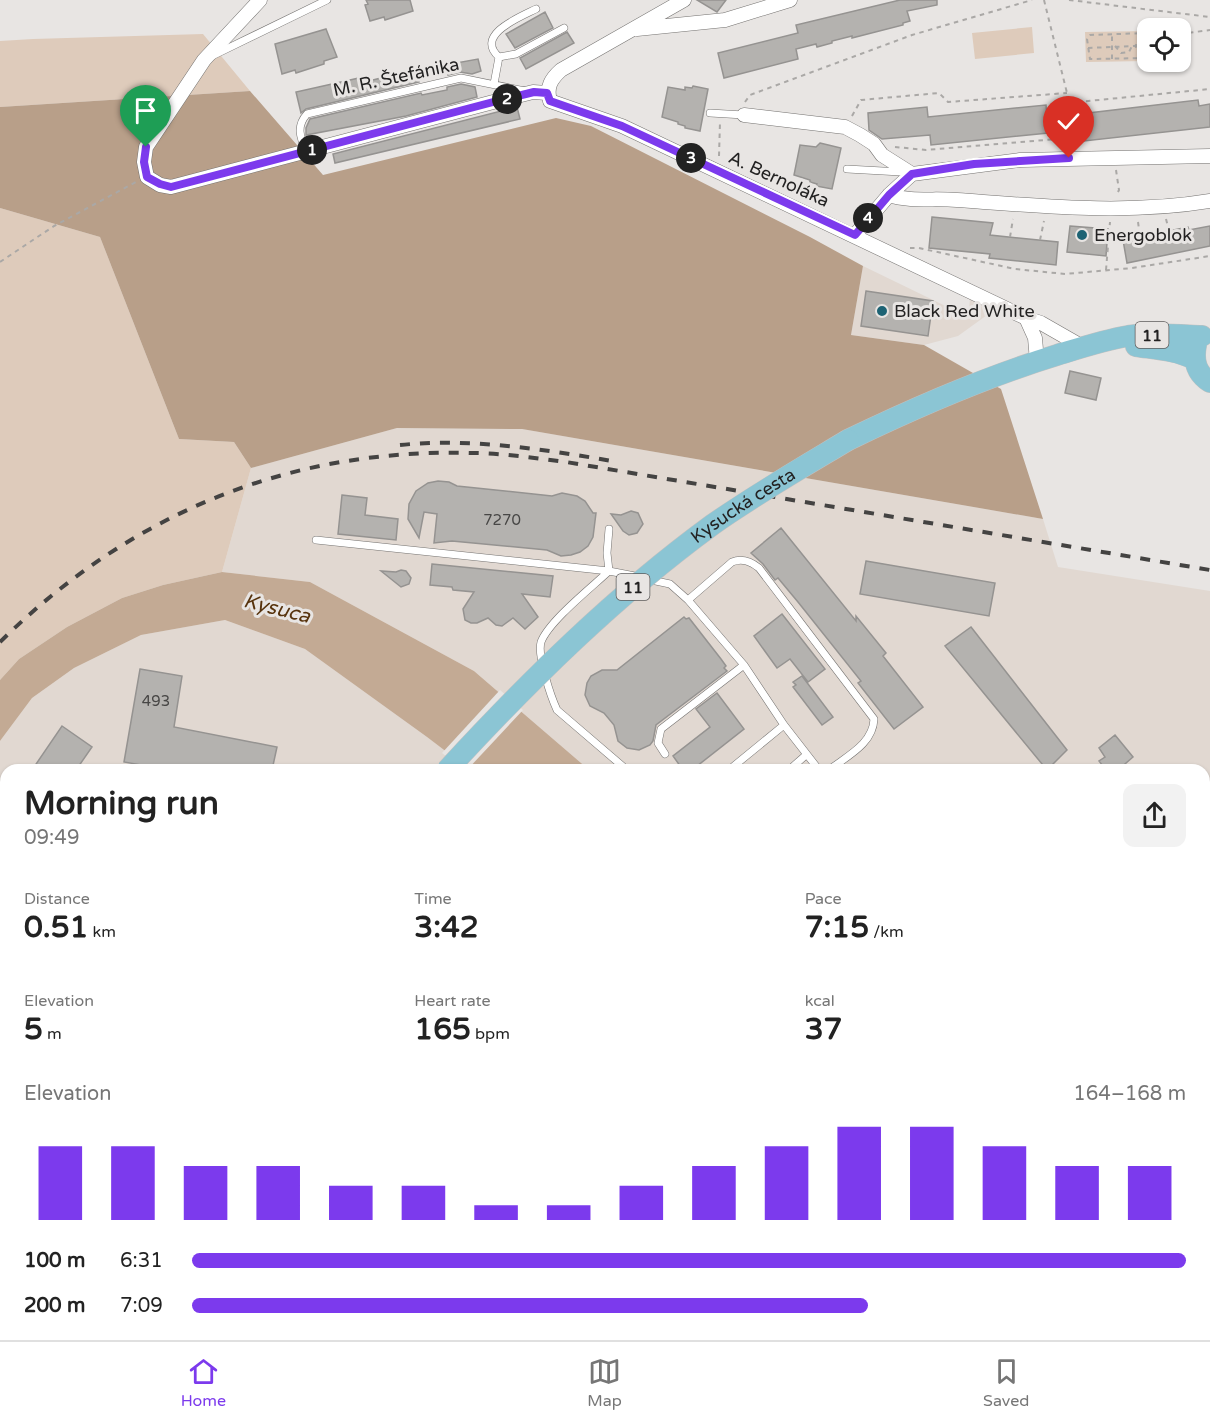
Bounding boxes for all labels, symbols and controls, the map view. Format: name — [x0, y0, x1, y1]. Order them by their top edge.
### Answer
map controls — [1137, 18, 1191, 72]
button: locate — [1137, 18, 1191, 72]
street label: M. R. Štefánika — [331, 53, 461, 101]
pin: 2 — [492, 84, 522, 114]
pin — [120, 85, 171, 147]
text: 2 — [502, 89, 512, 109]
icon: arrive — [129, 94, 162, 127]
pin — [1043, 96, 1094, 158]
icon: check — [1052, 105, 1085, 138]
pin: 1 — [297, 135, 327, 165]
text: 1 — [307, 140, 317, 160]
pin: 3 — [676, 143, 706, 173]
street label: A. Bernoláka — [725, 146, 833, 212]
text: 3 — [686, 148, 696, 168]
pin: 4 — [853, 203, 883, 233]
text: 4 — [863, 208, 873, 228]
place label: Energoblok — [1094, 224, 1192, 246]
marker: Energoblok — [1075, 228, 1089, 242]
place label: Black Red White — [894, 300, 1035, 322]
marker: Black Red White — [875, 304, 889, 318]
road number: 11 — [1136, 322, 1168, 348]
street label: Kysucká cesta — [686, 463, 799, 548]
house number: 7270 — [483, 511, 521, 529]
road number: 11 — [616, 574, 650, 600]
water label: Kysuca — [241, 589, 313, 629]
house number: 493 — [142, 692, 170, 710]
text: Morning run — [24, 784, 219, 823]
button: share — [1123, 784, 1186, 847]
text: 09:49 — [24, 826, 79, 850]
text: Distance — [24, 889, 90, 909]
text: Time — [414, 889, 452, 909]
text: Pace — [805, 889, 842, 909]
text: 0.51 — [24, 909, 88, 946]
text: 3:42 — [414, 909, 479, 946]
text: 7:15 — [805, 909, 869, 946]
text: km — [88, 922, 116, 942]
text: /km — [869, 922, 904, 942]
text: Elevation — [24, 991, 94, 1011]
text: Heart rate — [414, 991, 491, 1011]
text: kcal — [805, 991, 835, 1011]
text: 5 — [24, 1011, 43, 1048]
text: 165 — [414, 1011, 471, 1048]
text: 37 — [805, 1011, 842, 1048]
text: m — [43, 1024, 62, 1044]
text: bpm — [471, 1024, 510, 1044]
text: Elevation — [24, 1082, 111, 1106]
text: 164–168 m — [1073, 1082, 1186, 1106]
text: 100 m — [24, 1249, 85, 1273]
text: 6:31 — [120, 1249, 163, 1273]
text: 200 m — [24, 1294, 85, 1318]
text: 7:09 — [120, 1294, 163, 1318]
tab: Home — [181, 1355, 226, 1411]
tab: Map — [587, 1355, 622, 1411]
tab: Saved — [983, 1355, 1029, 1411]

